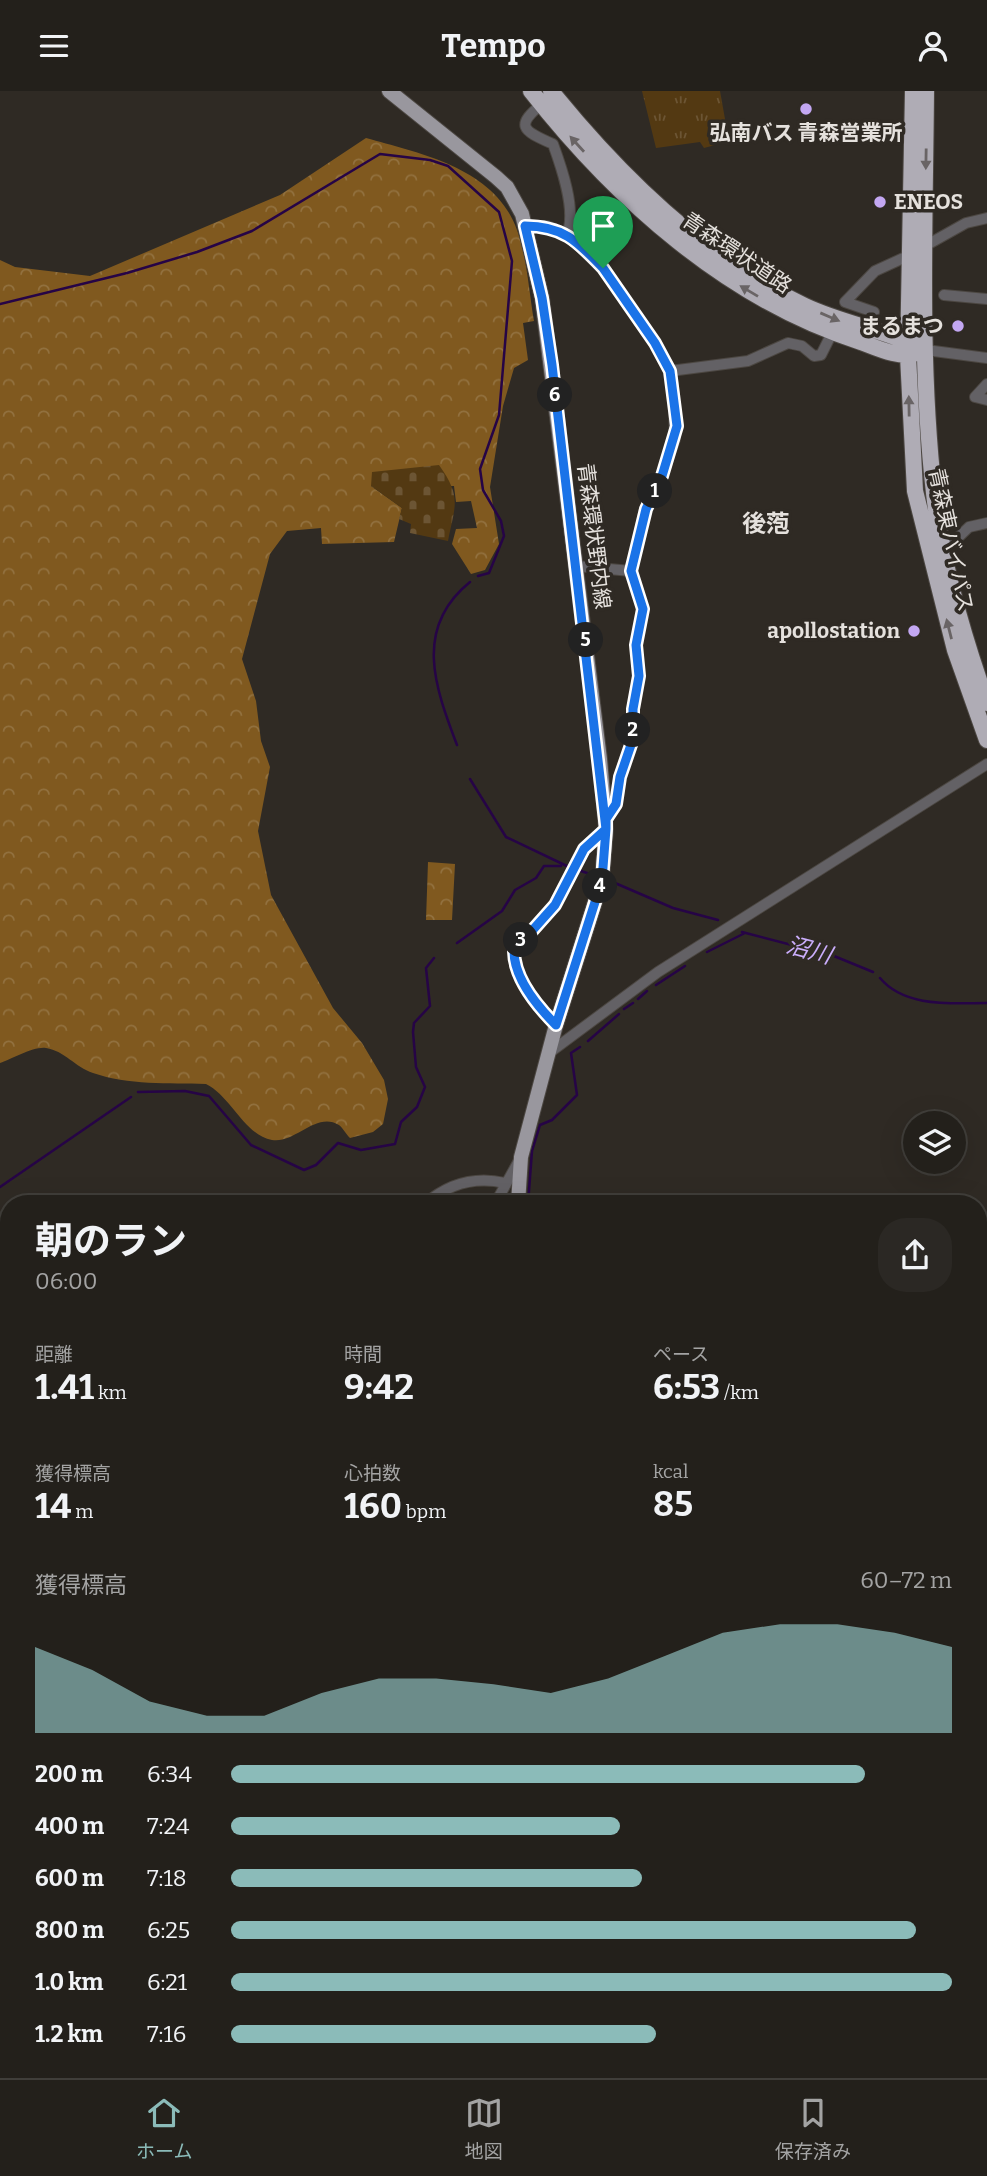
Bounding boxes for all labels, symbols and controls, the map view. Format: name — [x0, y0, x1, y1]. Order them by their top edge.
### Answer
icon: menu — [35, 27, 73, 65]
text: Tempo — [441, 27, 546, 65]
icon: person — [914, 27, 952, 65]
marker: 弘南バス 青森営業所 — [798, 101, 814, 117]
place label: 弘南バス 青森営業所 — [710, 120, 902, 146]
one-way arrow — [569, 135, 585, 153]
one-way arrow — [920, 148, 932, 170]
place label: ENEOS — [894, 189, 963, 215]
marker: ENEOS — [872, 194, 888, 210]
pin — [573, 196, 633, 268]
icon: arrive — [584, 207, 622, 245]
street label: 青森環状道路 — [678, 207, 796, 299]
one-way arrow — [740, 284, 759, 297]
one-way arrow — [819, 311, 840, 322]
place label: まるまつ — [860, 313, 944, 339]
marker: まるまつ — [950, 318, 966, 334]
pin: 6 — [538, 377, 572, 413]
text: 6 — [549, 383, 560, 406]
one-way arrow — [903, 395, 915, 417]
street label: 青森環状野内線 — [572, 461, 616, 611]
street label: 青森東バイパス — [923, 466, 979, 614]
pin: 1 — [638, 473, 672, 509]
text: 1 — [650, 479, 659, 502]
district label: 後萢 — [742, 510, 790, 538]
place label: apollostation — [767, 618, 900, 644]
one-way arrow — [943, 618, 954, 640]
pin: 5 — [568, 623, 604, 657]
marker: apollostation — [906, 623, 922, 639]
text: 5 — [580, 628, 591, 651]
pin: 2 — [616, 713, 650, 747]
text: 2 — [627, 718, 638, 741]
pin: 4 — [582, 869, 618, 903]
text: 4 — [594, 874, 605, 897]
pin: 3 — [504, 923, 538, 957]
text: 3 — [515, 928, 526, 951]
water label: 沼川 — [783, 931, 838, 970]
map controls — [903, 1111, 966, 1174]
button: layers — [903, 1111, 966, 1174]
text: 朝のラン — [35, 1218, 187, 1264]
button: share — [878, 1218, 952, 1292]
text: 06:00 — [35, 1267, 98, 1295]
text: 距離 — [35, 1343, 73, 1366]
text: 時間 — [344, 1343, 382, 1366]
text: ペース — [653, 1343, 709, 1366]
text: 1.41 — [35, 1366, 94, 1408]
text: 9:42 — [344, 1366, 414, 1408]
text: 6:53 — [653, 1366, 720, 1408]
text: km — [94, 1381, 127, 1404]
text: /km — [720, 1381, 759, 1404]
text: kcal — [653, 1460, 688, 1483]
text: 獲得標高 — [35, 1462, 111, 1485]
text: 心拍数 — [344, 1462, 401, 1485]
text: 85 — [653, 1483, 693, 1525]
text: 14 — [35, 1485, 71, 1527]
text: 160 — [344, 1485, 402, 1527]
text: m — [71, 1500, 93, 1523]
text: bpm — [402, 1500, 446, 1523]
text: 60–72 m — [860, 1566, 952, 1594]
text: 獲得標高 — [35, 1571, 127, 1599]
text: 200 m — [35, 1760, 103, 1788]
text: 6:34 — [147, 1760, 192, 1788]
text: 400 m — [35, 1812, 104, 1840]
text: 7:24 — [147, 1812, 189, 1840]
text: 600 m — [35, 1864, 104, 1892]
text: 7:18 — [147, 1864, 187, 1892]
text: 800 m — [35, 1916, 104, 1944]
text: 6:25 — [147, 1916, 190, 1944]
text: 1.0 km — [35, 1968, 104, 1996]
text: 6:21 — [147, 1968, 187, 1996]
text: 1.2 km — [35, 2020, 103, 2048]
text: 7:16 — [147, 2020, 186, 2048]
tab: ホーム — [136, 2094, 193, 2163]
tab: 地図 — [465, 2094, 503, 2163]
tab: 保存済み — [775, 2094, 851, 2163]

